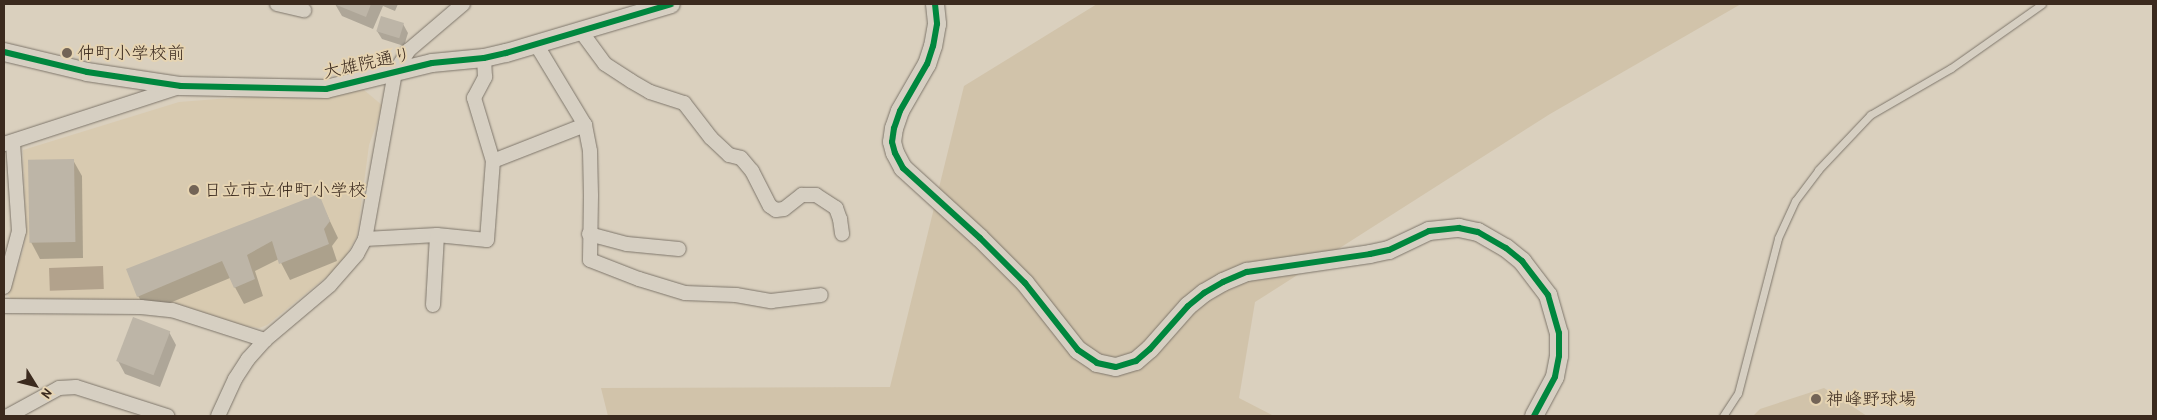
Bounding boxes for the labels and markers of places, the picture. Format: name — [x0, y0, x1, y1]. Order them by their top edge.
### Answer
place label: 仲町小学校前 — [77, 42, 185, 64]
marker: 仲町小学校前 — [61, 47, 73, 59]
place label: 日立市立仲町小学校 — [204, 179, 366, 201]
marker: 日立市立仲町小学校 — [188, 184, 200, 196]
place label: 神峰野球場 — [1826, 388, 1916, 410]
marker: 神峰野球場 — [1810, 393, 1822, 405]

